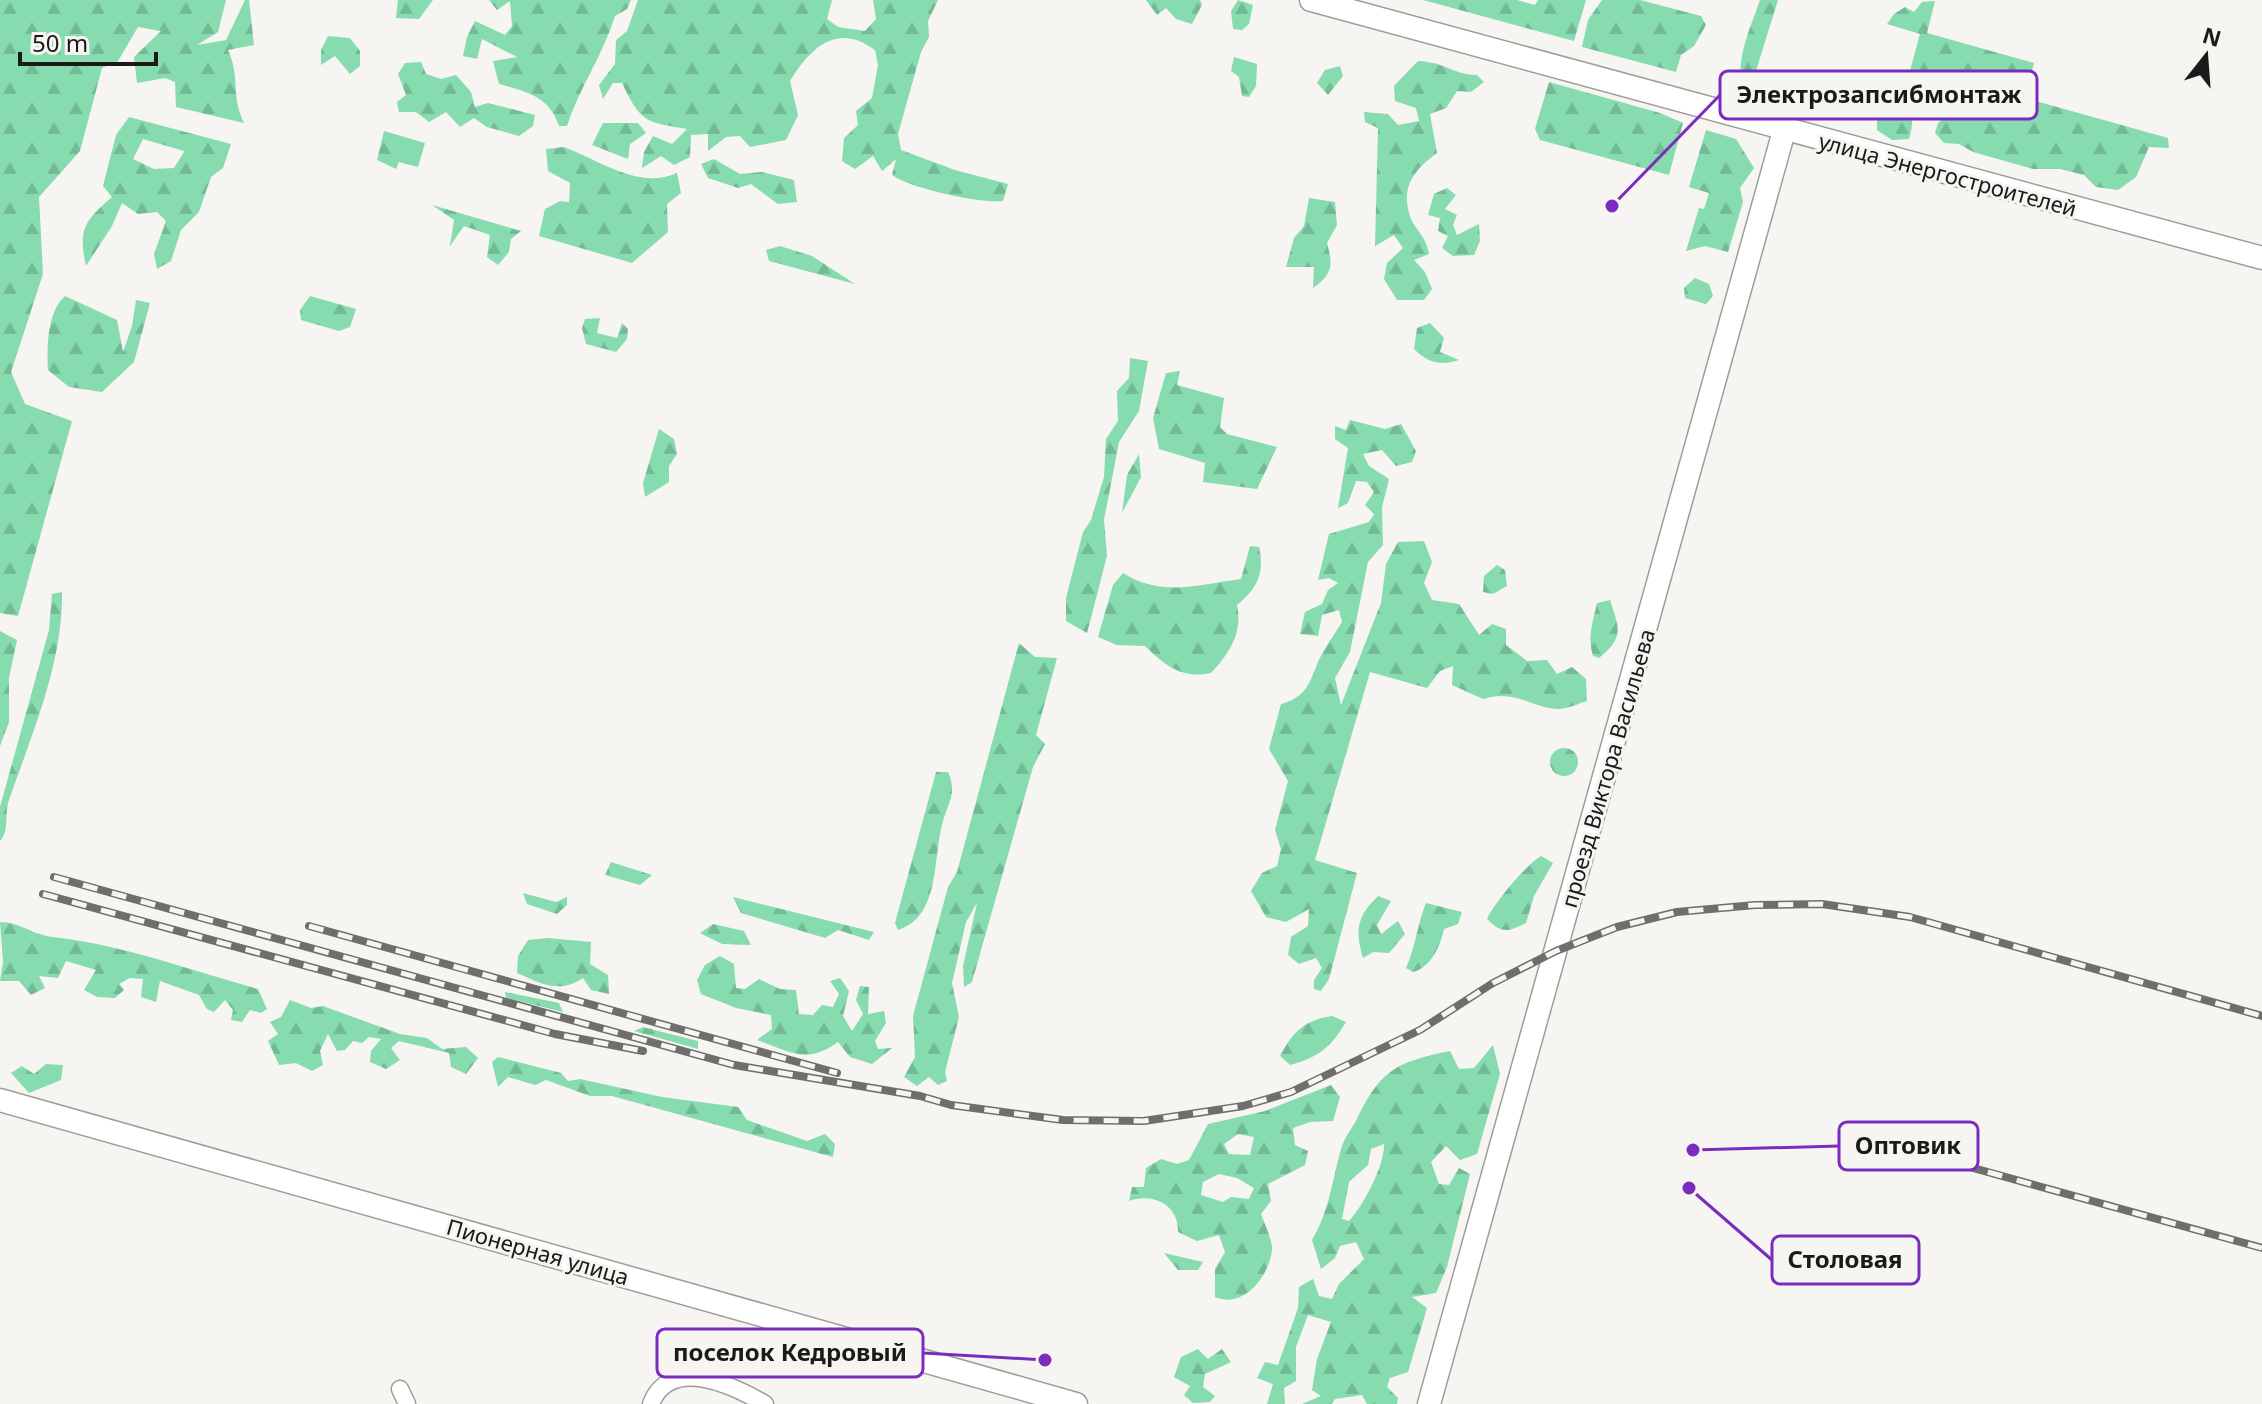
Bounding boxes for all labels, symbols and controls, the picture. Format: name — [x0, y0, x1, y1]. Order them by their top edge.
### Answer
scale bar — [20, 16, 156, 66]
north arrow — [2166, 16, 2246, 96]
text: N — [2199, 19, 2225, 53]
text: 50 m — [32, 26, 88, 59]
callout: Электрозапсибмонтаж — [1720, 71, 2037, 119]
text: Электрозапсибмонтаж — [1737, 77, 2022, 110]
street label: улица Энергостроителей — [1816, 125, 2080, 223]
street label: проезд Виктора Васильева — [1553, 625, 1661, 911]
callout: Оптовик — [1839, 1122, 1978, 1170]
text: Оптовик — [1855, 1128, 1961, 1161]
street label: Пионерная улица — [443, 1211, 633, 1291]
callout: Столовая — [1772, 1236, 1919, 1284]
text: Столовая — [1787, 1242, 1903, 1275]
callout: поселок Кедровый — [657, 1329, 923, 1377]
text: поселок Кедровый — [673, 1335, 907, 1368]

